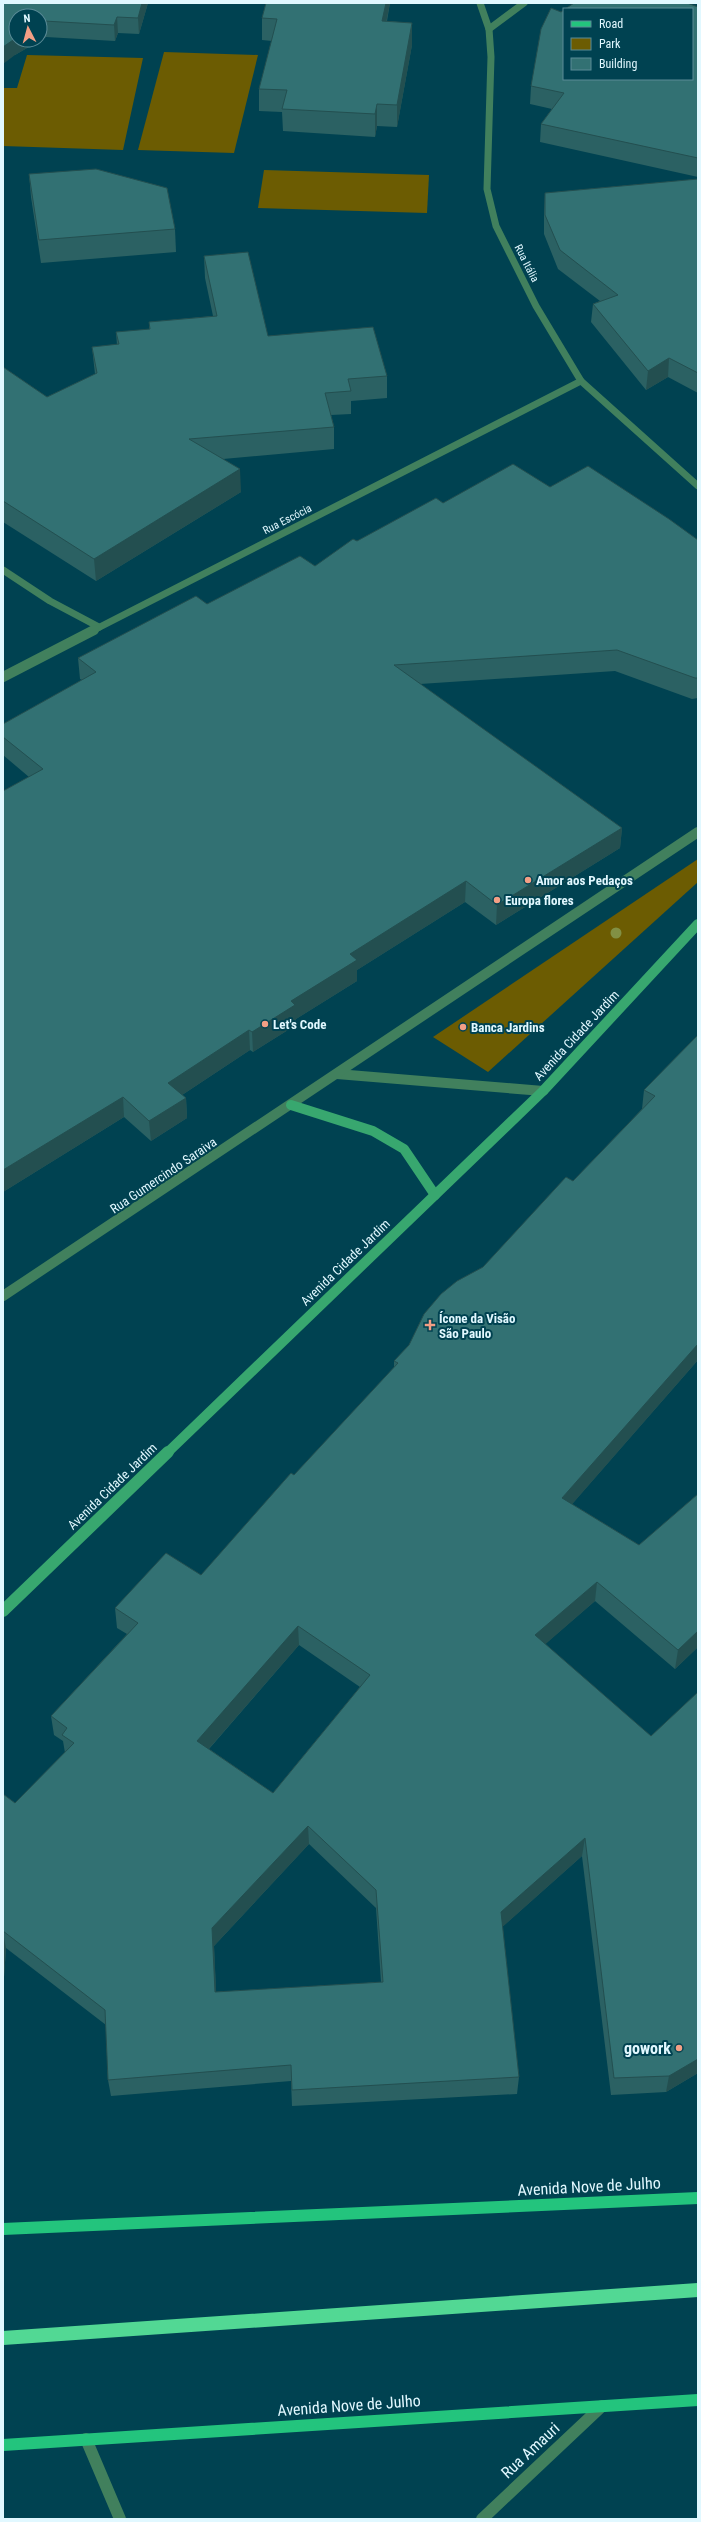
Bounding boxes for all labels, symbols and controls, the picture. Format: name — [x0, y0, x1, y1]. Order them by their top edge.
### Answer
north arrow — [8, 8, 48, 48]
legend — [563, 8, 693, 80]
text: N — [23, 12, 31, 25]
text: Road — [599, 17, 623, 31]
text: Park — [599, 37, 621, 51]
text: Building — [599, 57, 637, 71]
street label: Rua Itália — [512, 242, 542, 284]
street label: Rua Escócia — [261, 502, 314, 537]
place label: Amor aos Pedaços — [536, 873, 633, 888]
marker: Amor aos Pedaços — [523, 875, 533, 885]
place label: Europa flores — [505, 893, 574, 908]
marker: Europa flores — [492, 895, 502, 905]
street label: Avenida Cidade Jardim — [531, 987, 622, 1084]
place label: Let's Code — [273, 1017, 326, 1032]
marker: Let's Code — [260, 1019, 270, 1029]
place label: Banca Jardins — [471, 1020, 545, 1035]
marker: Banca Jardins — [458, 1022, 468, 1032]
street label: Rua Gumercindo Saraiva — [107, 1134, 219, 1217]
street label: Avenida Cidade Jardim — [298, 1216, 393, 1309]
place label: Ícone da Visão São Paulo — [439, 1311, 516, 1341]
marker: Ícone da Visão São Paulo — [424, 1319, 436, 1331]
street label: Avenida Cidade Jardim — [65, 1440, 160, 1533]
place label: gowork — [624, 2039, 671, 2058]
marker: gowork — [674, 2043, 684, 2053]
street label: Avenida Nove de Julho — [517, 2173, 661, 2200]
street label: Avenida Nove de Julho — [277, 2391, 421, 2420]
street label: Rua Amauri — [497, 2419, 563, 2482]

